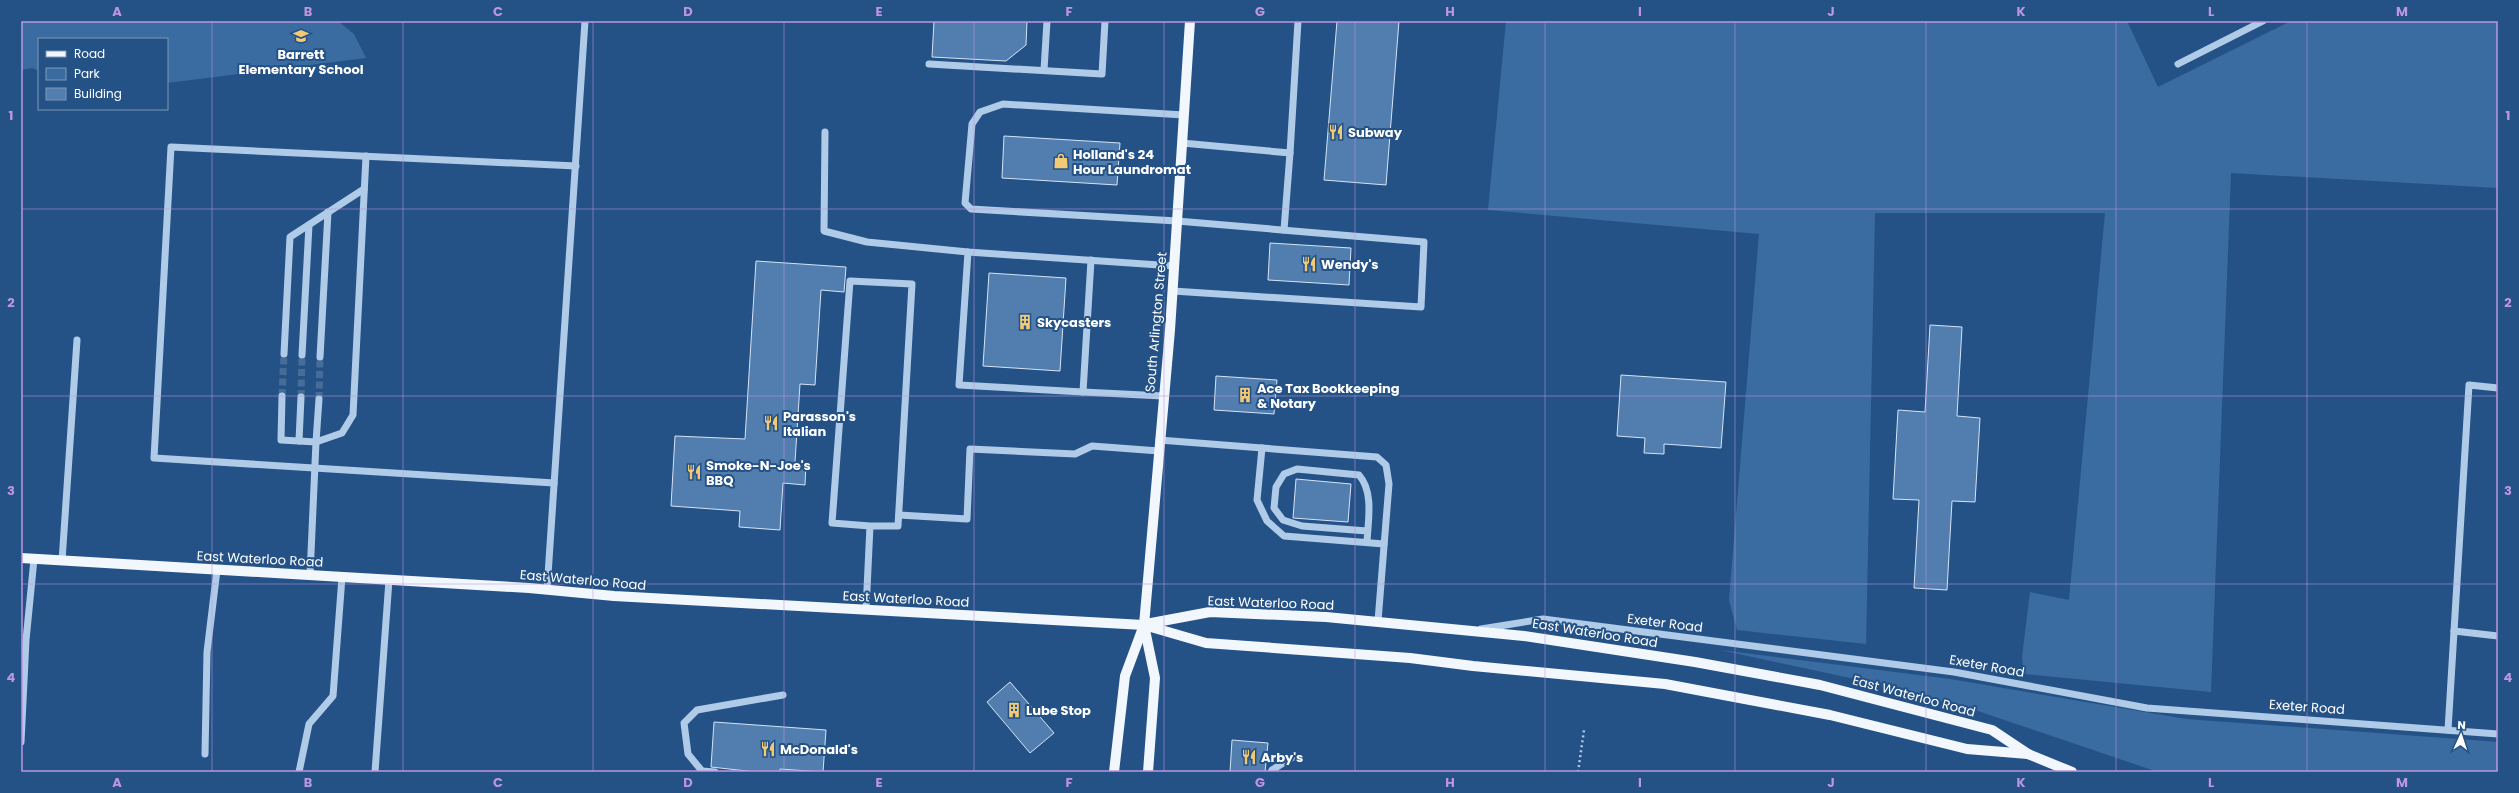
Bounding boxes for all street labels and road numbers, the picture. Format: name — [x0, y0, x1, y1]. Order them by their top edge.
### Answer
street label: South Arlington Street — [1140, 251, 1172, 393]
street label: East Waterloo Road — [196, 546, 324, 572]
street label: East Waterloo Road — [519, 565, 647, 595]
street label: East Waterloo Road — [842, 586, 970, 612]
street label: East Waterloo Road — [1207, 591, 1335, 615]
street label: Exeter Road — [1626, 609, 1704, 637]
street label: East Waterloo Road — [1531, 614, 1659, 652]
street label: Exeter Road — [1948, 650, 2026, 682]
street label: East Waterloo Road — [1850, 670, 1978, 722]
street label: Exeter Road — [2268, 695, 2346, 719]

